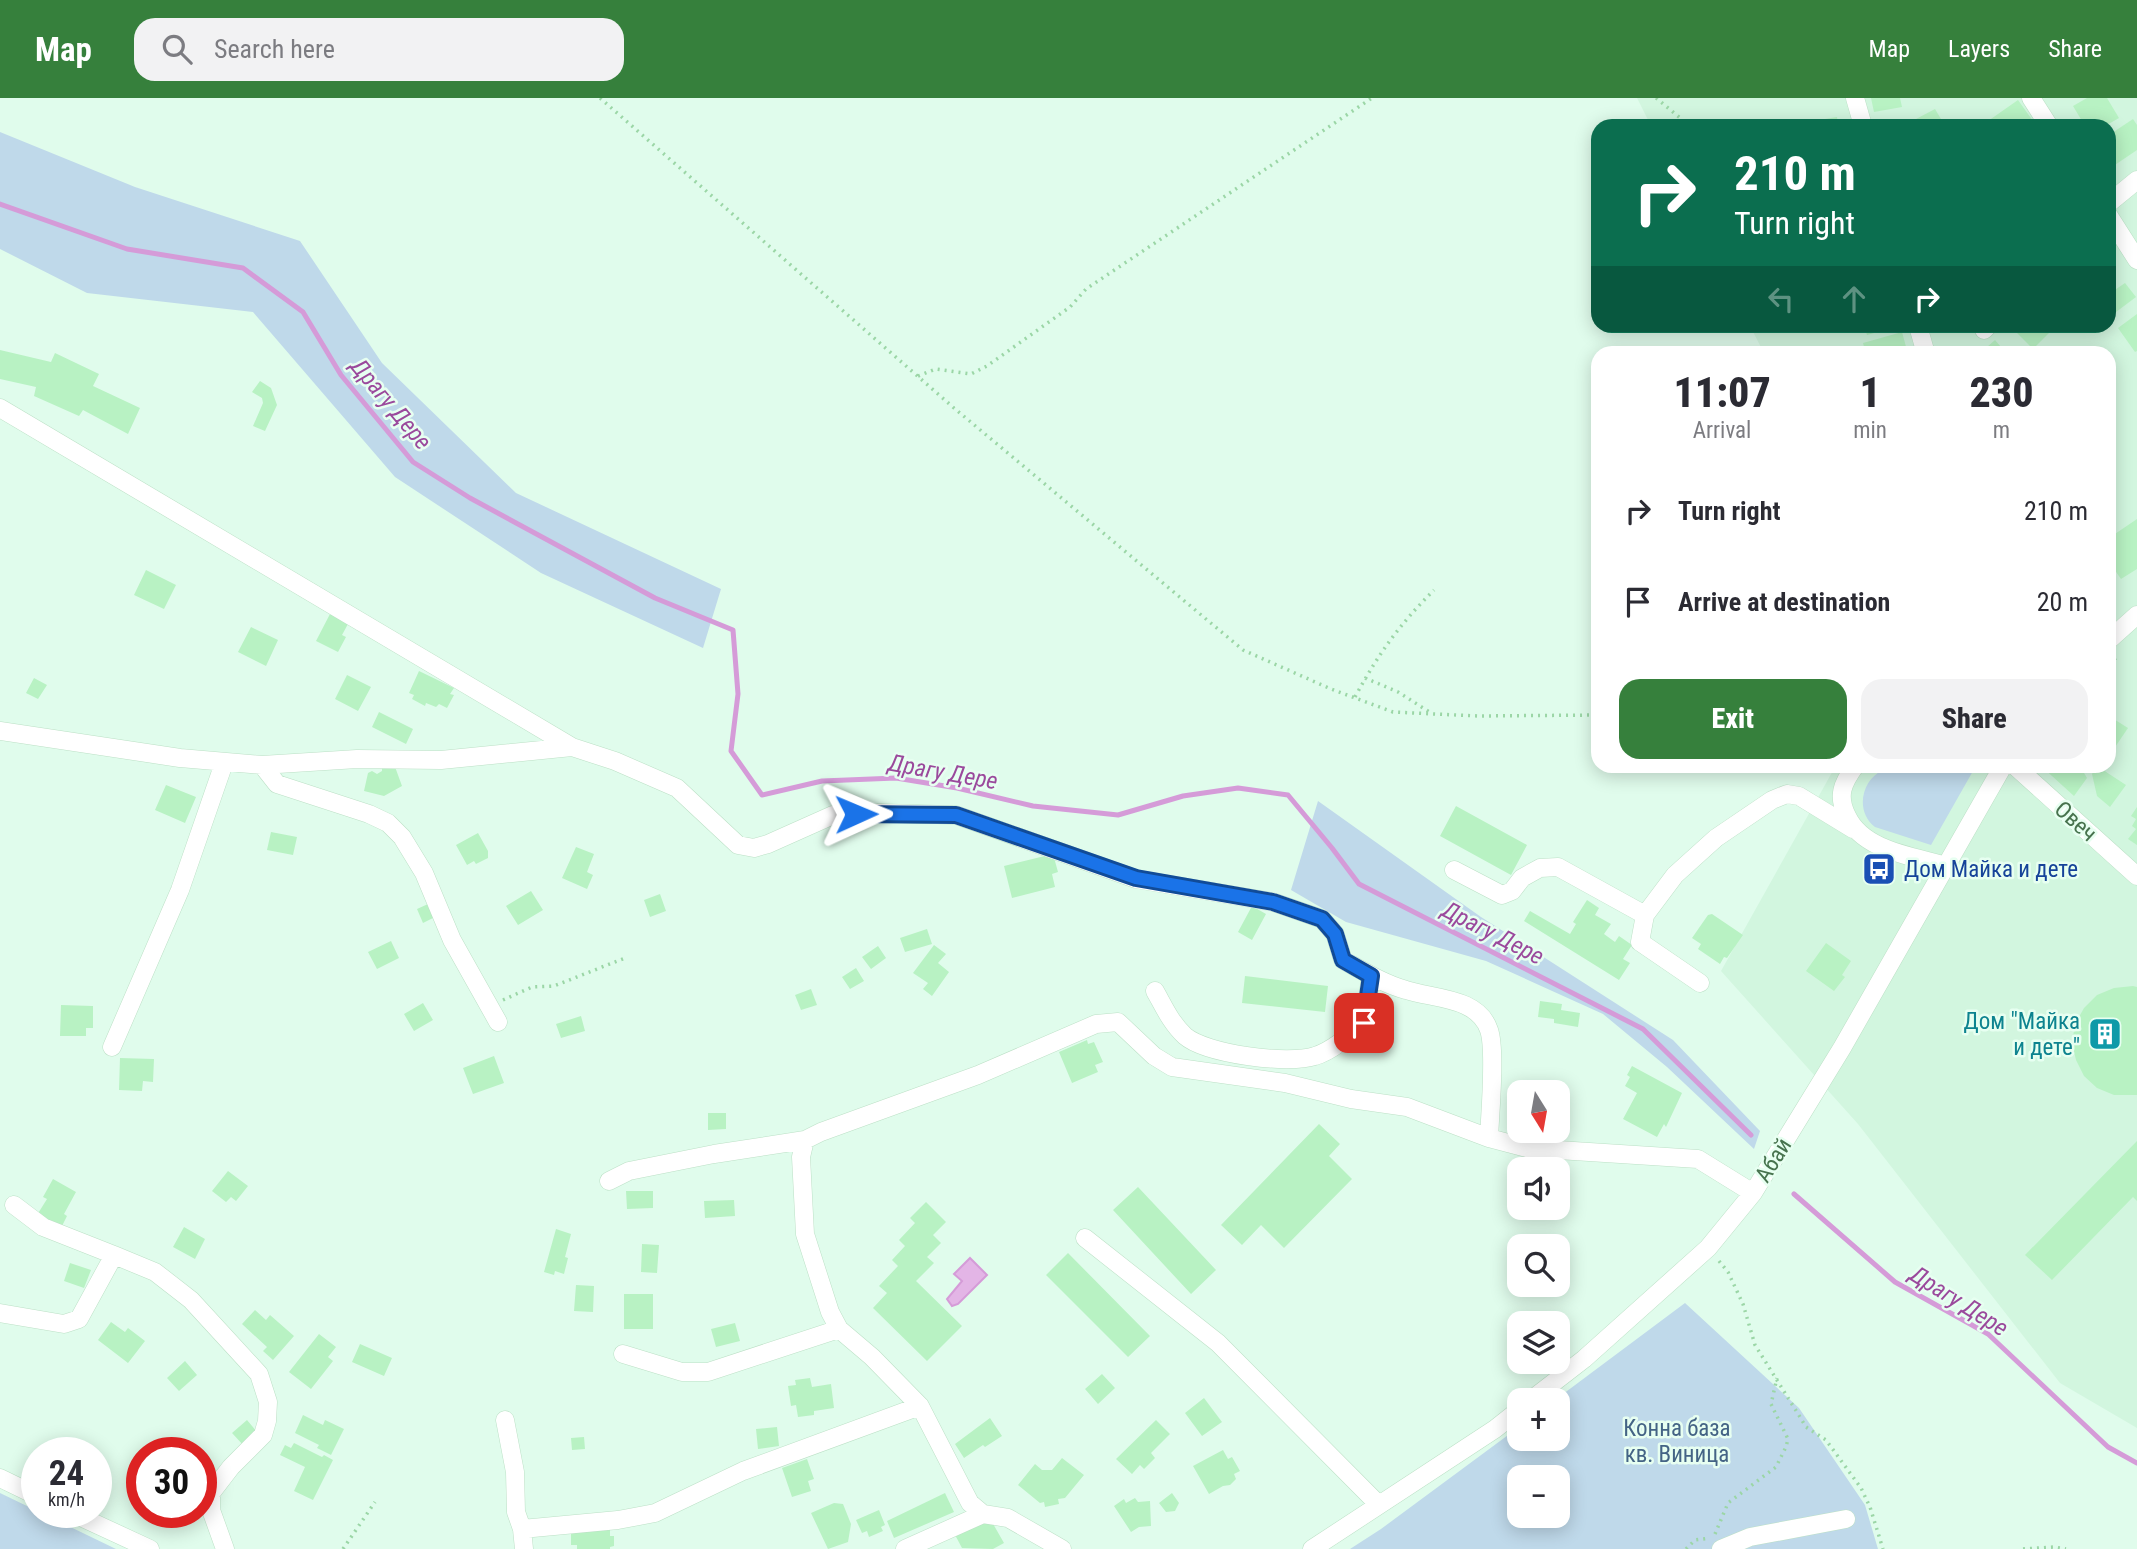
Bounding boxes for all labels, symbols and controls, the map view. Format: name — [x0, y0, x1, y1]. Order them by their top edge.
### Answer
search box — [134, 18, 624, 81]
text: Map — [35, 30, 92, 69]
icon: search — [158, 30, 196, 68]
text: Search here — [214, 34, 335, 64]
text: Map — [1869, 35, 1910, 63]
text: Layers — [1948, 35, 2010, 63]
text: Share — [2048, 35, 2102, 63]
text: 210 m — [1734, 145, 1856, 202]
icon: right — [1619, 147, 1710, 238]
text: Turn right — [1734, 204, 1855, 242]
icon: left — [1762, 280, 1800, 318]
icon: ahead — [1835, 280, 1873, 318]
icon: right — [1908, 280, 1946, 318]
water label: Драгу Дере — [343, 351, 437, 455]
text: 11:07 — [1673, 368, 1771, 417]
text: 1 — [1859, 368, 1881, 417]
text: 230 — [1969, 368, 2034, 417]
text: Arrival — [1693, 417, 1751, 444]
text: min — [1853, 417, 1887, 444]
text: m — [1993, 417, 2010, 444]
icon: right — [1619, 492, 1657, 530]
text: Turn right — [1678, 496, 1780, 526]
text: 210 m — [2024, 496, 2088, 526]
icon: arrive — [1619, 583, 1657, 621]
text: Arrive at destination — [1678, 587, 1890, 617]
text: 20 m — [2037, 587, 2088, 617]
button: Exit — [1619, 679, 1847, 759]
button: Share — [1861, 679, 2088, 759]
water label: Драгу Дере — [884, 748, 1000, 795]
position arrow — [819, 777, 893, 851]
street label: Овеч — [2049, 796, 2102, 847]
bus stop icon: Дом Майка и дете — [1860, 850, 1898, 888]
place label: Дом Майка и дете — [1904, 856, 2078, 883]
water label: Драгу Дере — [1436, 895, 1549, 971]
pin — [1334, 993, 1394, 1053]
icon: arrive — [1345, 1004, 1383, 1042]
place label: Дом "Майка и дете" — [1964, 1008, 2080, 1061]
building icon: Дом "Майка и дете" — [2086, 1015, 2124, 1053]
north arrow — [1507, 1080, 1570, 1143]
map controls — [1507, 1080, 1570, 1528]
street label: Абай — [1749, 1133, 1797, 1187]
button: sound — [1507, 1157, 1570, 1220]
button: search — [1507, 1234, 1570, 1297]
water label: Драгу Дере — [1903, 1259, 2013, 1342]
button: layers — [1507, 1311, 1570, 1374]
button: + — [1507, 1388, 1570, 1451]
park label: Конна база кв. Виница — [1623, 1415, 1731, 1468]
speed limit sign: 30 — [126, 1437, 217, 1528]
text: 24 — [49, 1453, 84, 1494]
button: − — [1507, 1465, 1570, 1528]
text: km/h — [48, 1489, 85, 1510]

